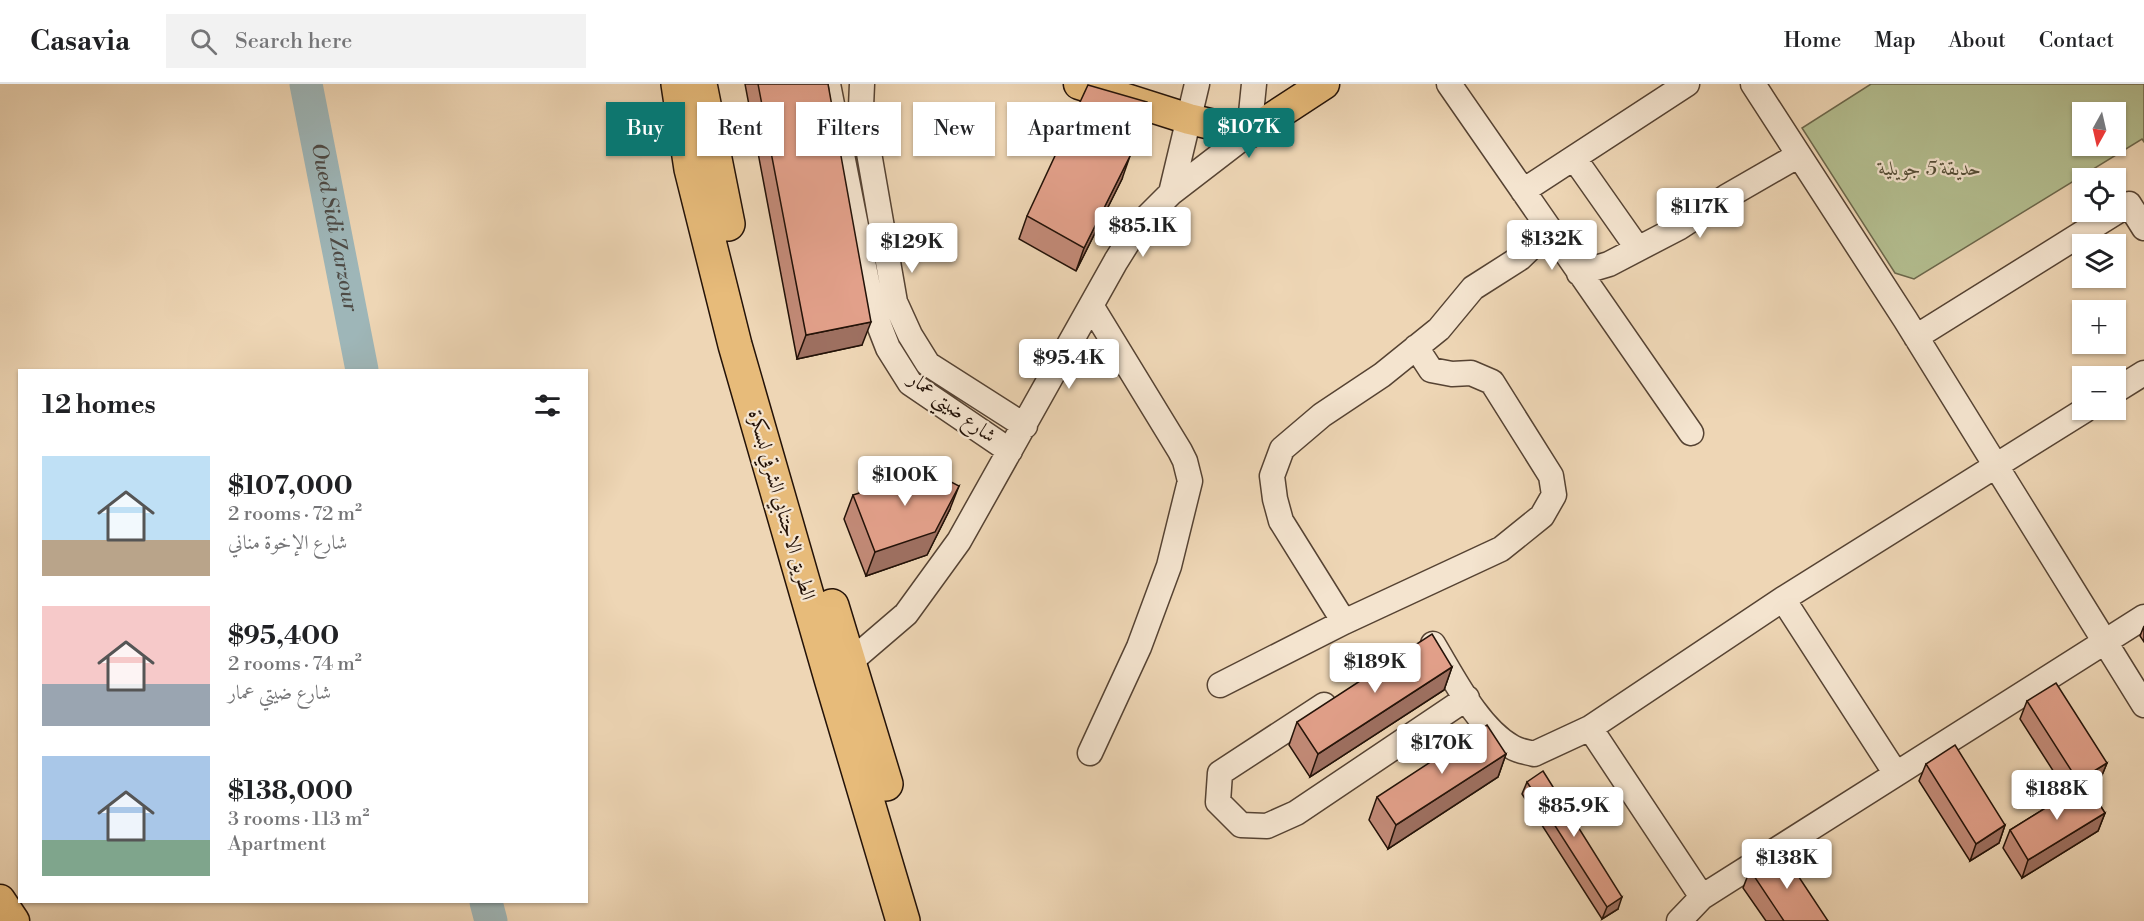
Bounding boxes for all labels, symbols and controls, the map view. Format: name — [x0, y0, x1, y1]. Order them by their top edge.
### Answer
search box — [166, 14, 586, 68]
text: Casavia — [30, 24, 130, 59]
icon: search — [187, 25, 220, 58]
text: Search here — [235, 28, 352, 55]
text: Home — [1784, 28, 1841, 54]
text: Map — [1874, 28, 1916, 54]
text: About — [1949, 28, 2006, 54]
text: Contact — [2039, 28, 2114, 54]
chip: Buy — [606, 102, 685, 156]
chip: Rent — [697, 102, 784, 156]
chip: Filters — [796, 102, 901, 156]
chip: New — [913, 102, 995, 156]
chip: Apartment — [1007, 102, 1152, 156]
north arrow — [2072, 102, 2126, 156]
map controls — [2072, 102, 2126, 420]
pin: $107K — [1207, 108, 1291, 159]
text: $107K — [1217, 115, 1281, 140]
water label: Oued Sidi Zarzour — [305, 141, 363, 315]
park label: حديقة 5 جويلية — [1877, 157, 1982, 182]
button: locate — [2072, 168, 2126, 222]
pin: $117K — [1658, 188, 1742, 239]
text: $117K — [1671, 195, 1729, 220]
pin: $85.1K — [1094, 207, 1192, 258]
text: $85.1K — [1109, 214, 1177, 239]
pin: $132K — [1510, 220, 1594, 271]
pin: $129K — [870, 223, 954, 274]
text: $132K — [1521, 227, 1583, 252]
text: $129K — [880, 230, 944, 255]
button: layers — [2072, 234, 2126, 288]
button: + — [2072, 300, 2126, 354]
pin: $95.4K — [1020, 339, 1118, 390]
text: $95.4K — [1033, 346, 1105, 371]
street label: شارع ضيتي عمار — [899, 366, 1001, 453]
button: − — [2072, 366, 2126, 420]
text: 12 homes — [42, 389, 156, 421]
icon: filters — [531, 389, 564, 422]
street label: الطريق الاجتنابي الشرقي لبسكرة — [740, 407, 820, 604]
pin: $100K — [863, 456, 947, 507]
text: $100K — [872, 463, 938, 488]
text: $107,000 — [228, 470, 353, 502]
icon: home — [90, 480, 162, 552]
text: 2 rooms · 72 m² — [228, 502, 362, 527]
text: شارع الإخوة مناني — [228, 531, 347, 556]
text: $95,400 — [228, 620, 339, 652]
icon: home — [90, 630, 162, 702]
pin: $189K — [1333, 643, 1417, 694]
text: $189K — [1344, 650, 1406, 675]
text: 2 rooms · 74 m² — [228, 652, 362, 677]
text: شارع ضيتي عمار — [228, 681, 331, 706]
pin: $170K — [1400, 724, 1484, 775]
text: $170K — [1411, 731, 1473, 756]
pin: $188K — [2015, 770, 2099, 821]
text: $138,000 — [228, 775, 353, 807]
text: $188K — [2026, 777, 2088, 802]
icon: home — [90, 780, 162, 852]
pin: $85.9K — [1525, 787, 1623, 838]
text: $85.9K — [1538, 794, 1610, 819]
text: 3 rooms · 113 m² — [228, 807, 369, 832]
text: Apartment — [228, 832, 326, 857]
pin: $138K — [1745, 839, 1829, 890]
text: $138K — [1756, 846, 1818, 871]

